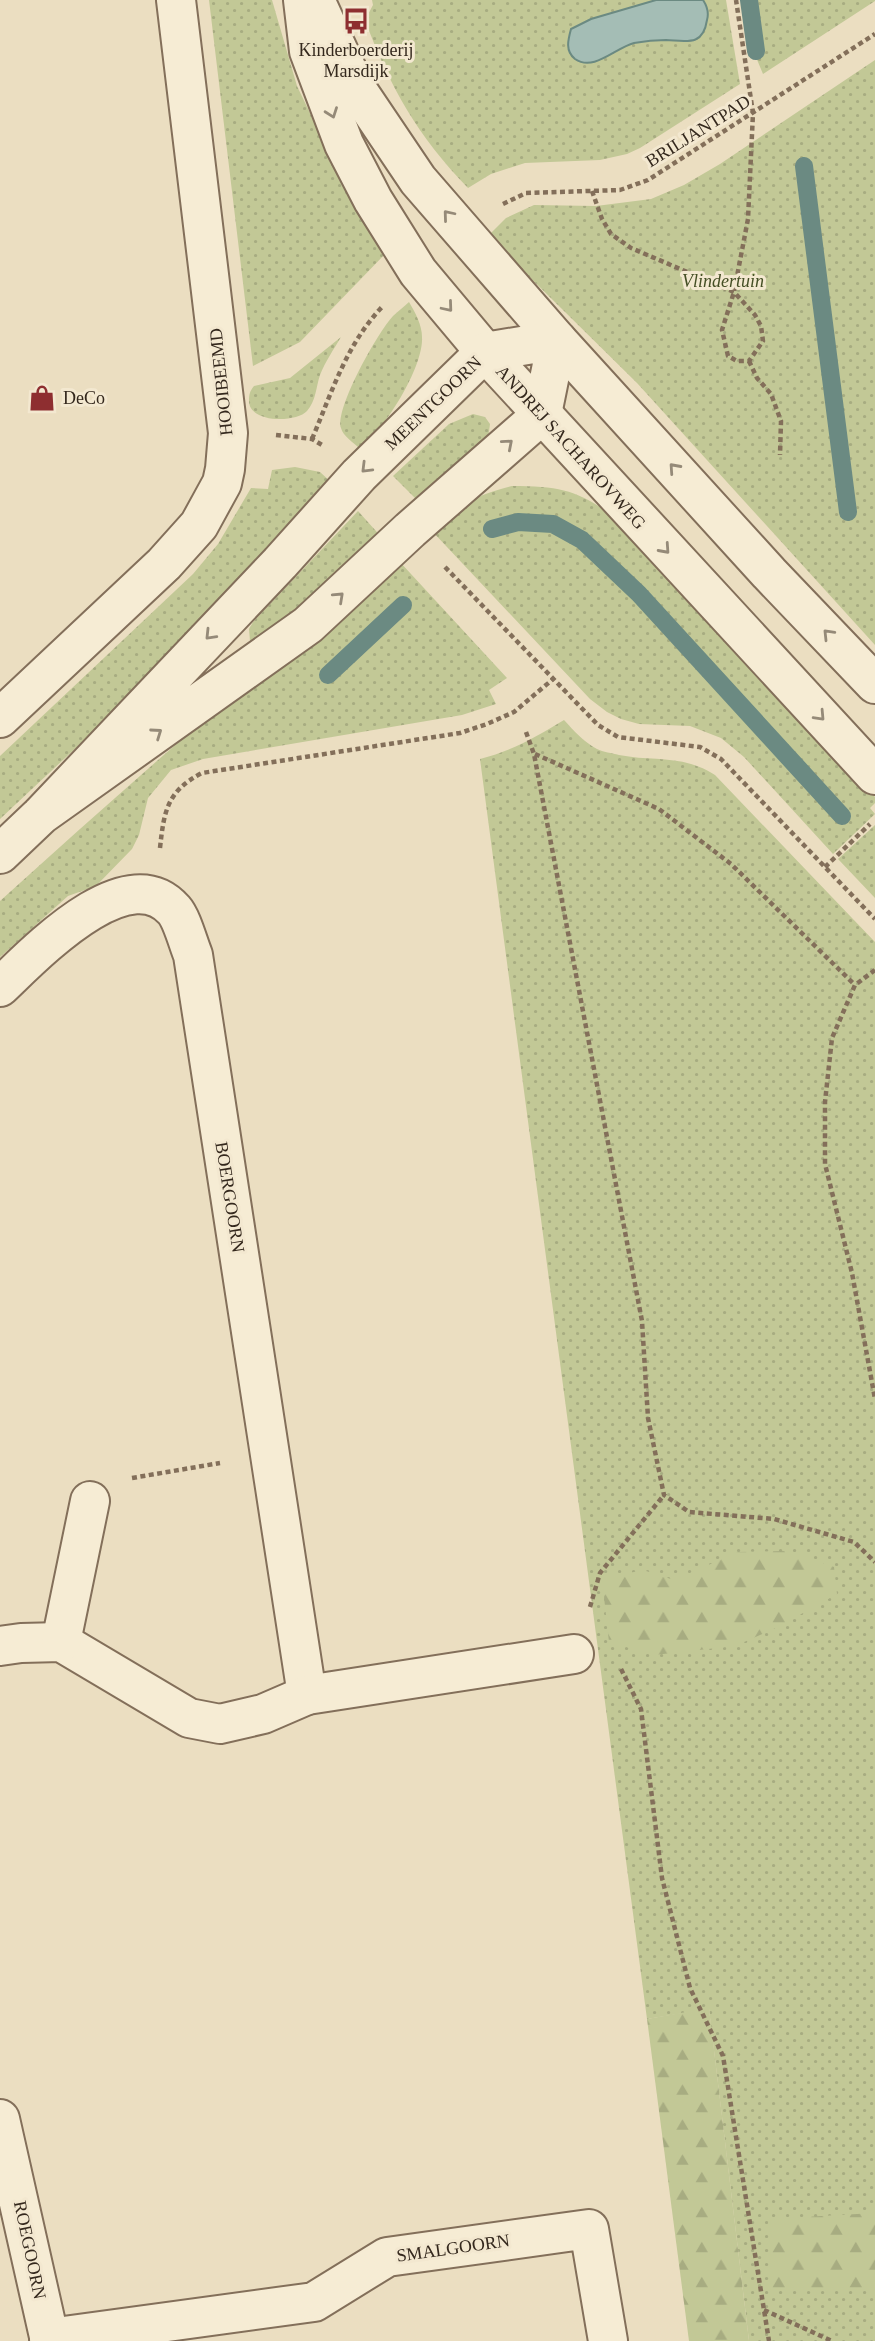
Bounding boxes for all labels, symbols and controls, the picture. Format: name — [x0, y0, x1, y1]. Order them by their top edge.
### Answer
bus stop icon: Kinderboerderij Marsdijk — [341, 6, 371, 36]
place label: Kinderboerderij Marsdijk — [299, 40, 413, 81]
street label: BRILJANTPAD — [642, 91, 754, 171]
one-way arrow — [324, 106, 338, 118]
one-way arrow — [444, 211, 456, 224]
park label: Vlindertuin — [682, 271, 764, 291]
one-way arrow — [439, 300, 452, 312]
street label: HOOIBEEMD — [205, 327, 237, 437]
street label: MEENTGOORN — [381, 352, 485, 454]
street label: ANDREJ SACHAROVWEG — [492, 361, 650, 533]
shop icon: DeCo — [27, 383, 57, 413]
place label: DeCo — [63, 388, 105, 408]
one-way arrow — [500, 440, 513, 453]
one-way arrow — [361, 460, 374, 473]
one-way arrow — [670, 463, 682, 476]
one-way arrow — [657, 541, 670, 554]
one-way arrow — [331, 592, 344, 605]
one-way arrow — [206, 626, 219, 639]
one-way arrow — [824, 629, 837, 642]
one-way arrow — [811, 708, 824, 721]
one-way arrow — [149, 729, 162, 741]
street label: BOERGOORN — [211, 1140, 249, 1254]
street label: ROEGOORN — [10, 2199, 50, 2301]
street label: SMALGOORN — [395, 2230, 511, 2266]

